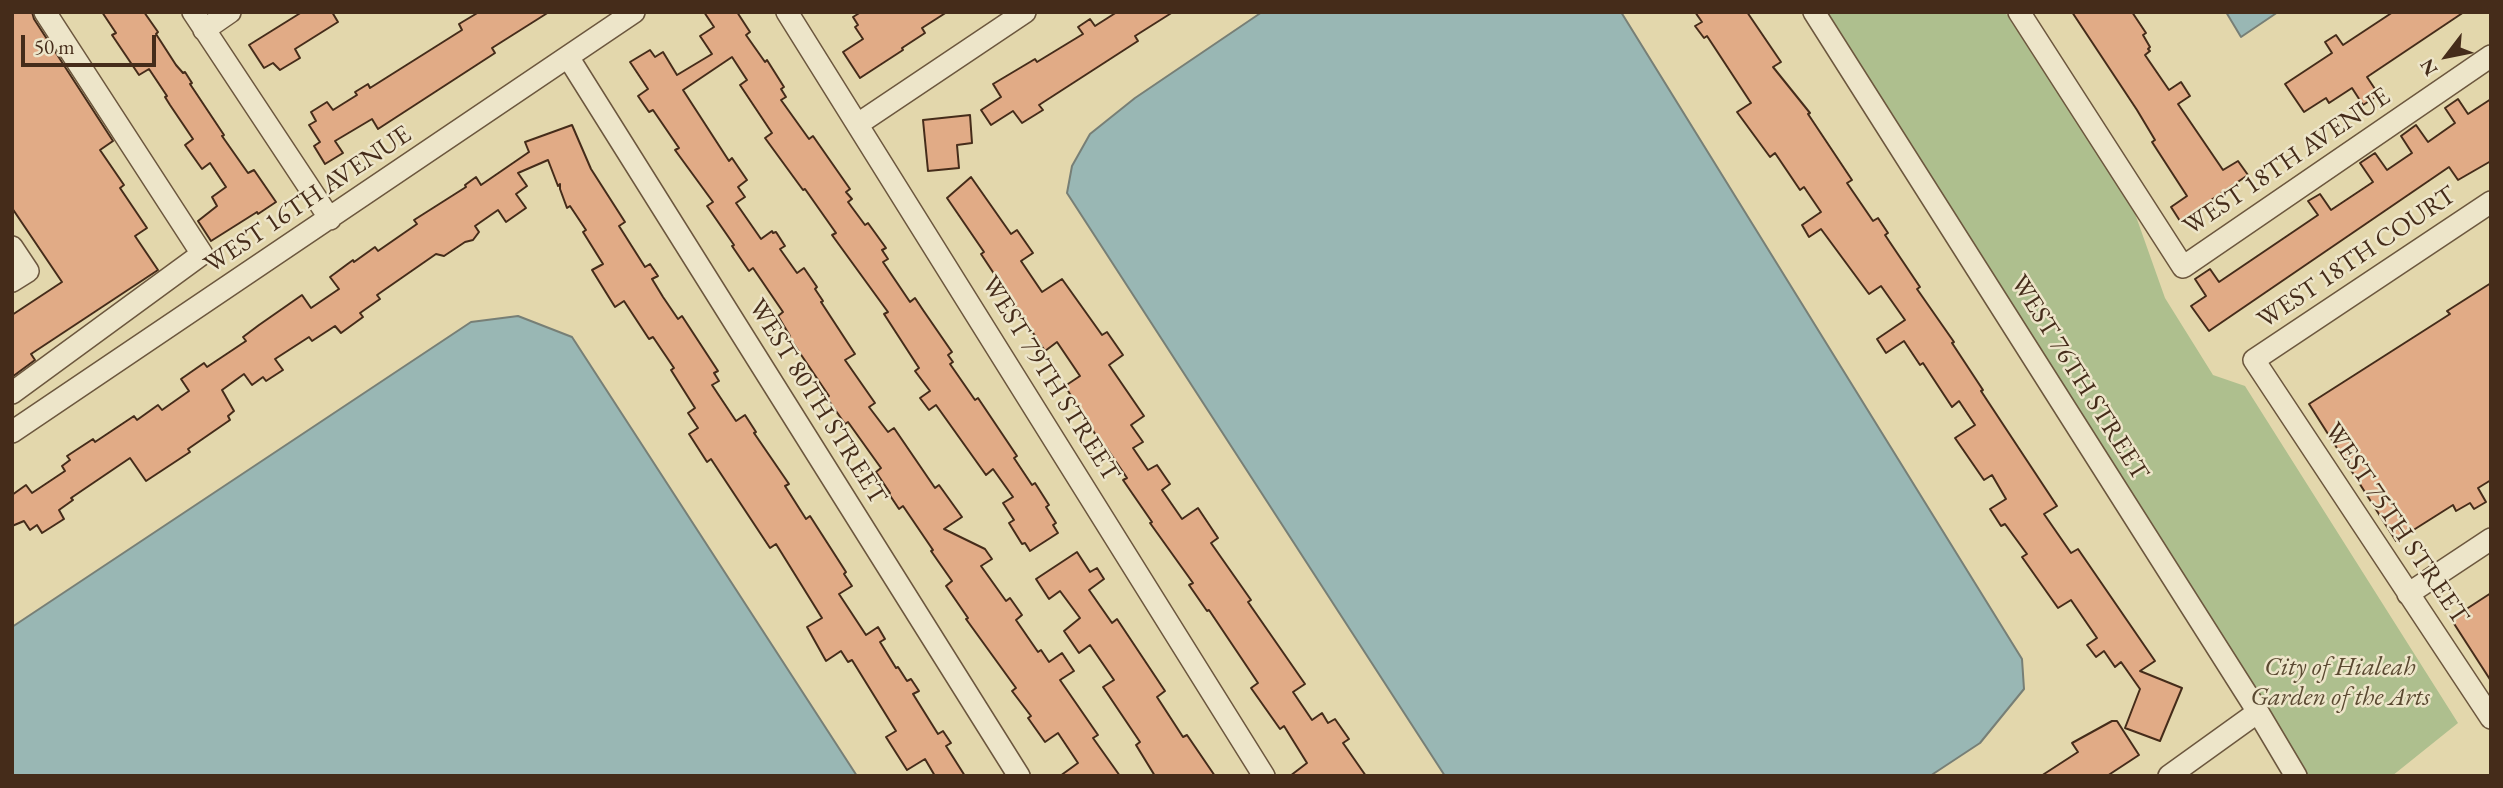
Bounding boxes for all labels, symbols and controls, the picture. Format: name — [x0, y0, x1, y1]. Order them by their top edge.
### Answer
scale bar — [24, 21, 159, 65]
north arrow — [2412, 21, 2482, 91]
text: 50 m — [34, 33, 75, 60]
text: N — [2414, 54, 2443, 81]
street label: WEST 18TH AVENUE — [2178, 81, 2396, 243]
street label: WEST 16TH AVENUE — [199, 119, 417, 281]
street label: WEST 18TH COURT — [2252, 180, 2462, 336]
street label: WEST 76TH STREET — [2003, 269, 2155, 487]
street label: WEST 79TH STREET — [974, 270, 1126, 488]
street label: WEST 80TH STREET — [741, 293, 893, 511]
street label: WEST 75TH STREET — [2317, 417, 2475, 631]
park label: City of Hialeah Garden of the Arts — [2250, 652, 2430, 714]

